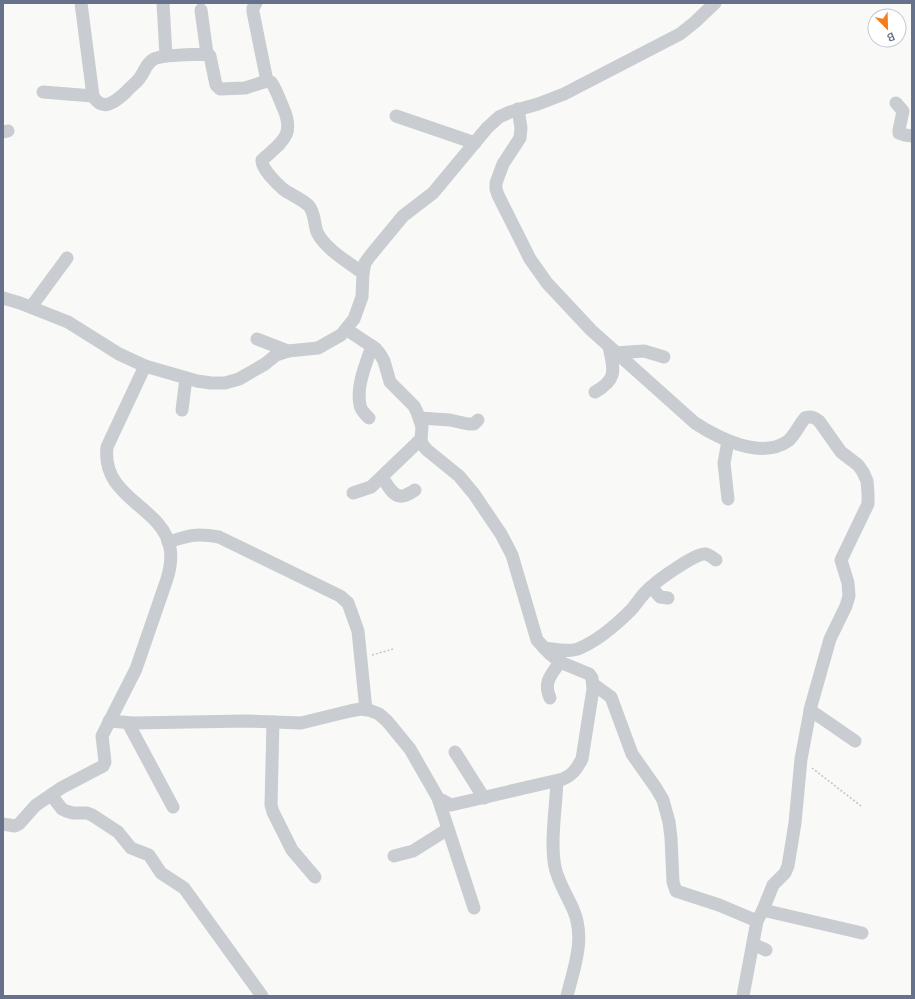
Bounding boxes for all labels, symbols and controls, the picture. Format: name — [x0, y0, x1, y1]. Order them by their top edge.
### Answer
north arrow — [867, 8, 907, 48]
text: B — [885, 30, 897, 45]

